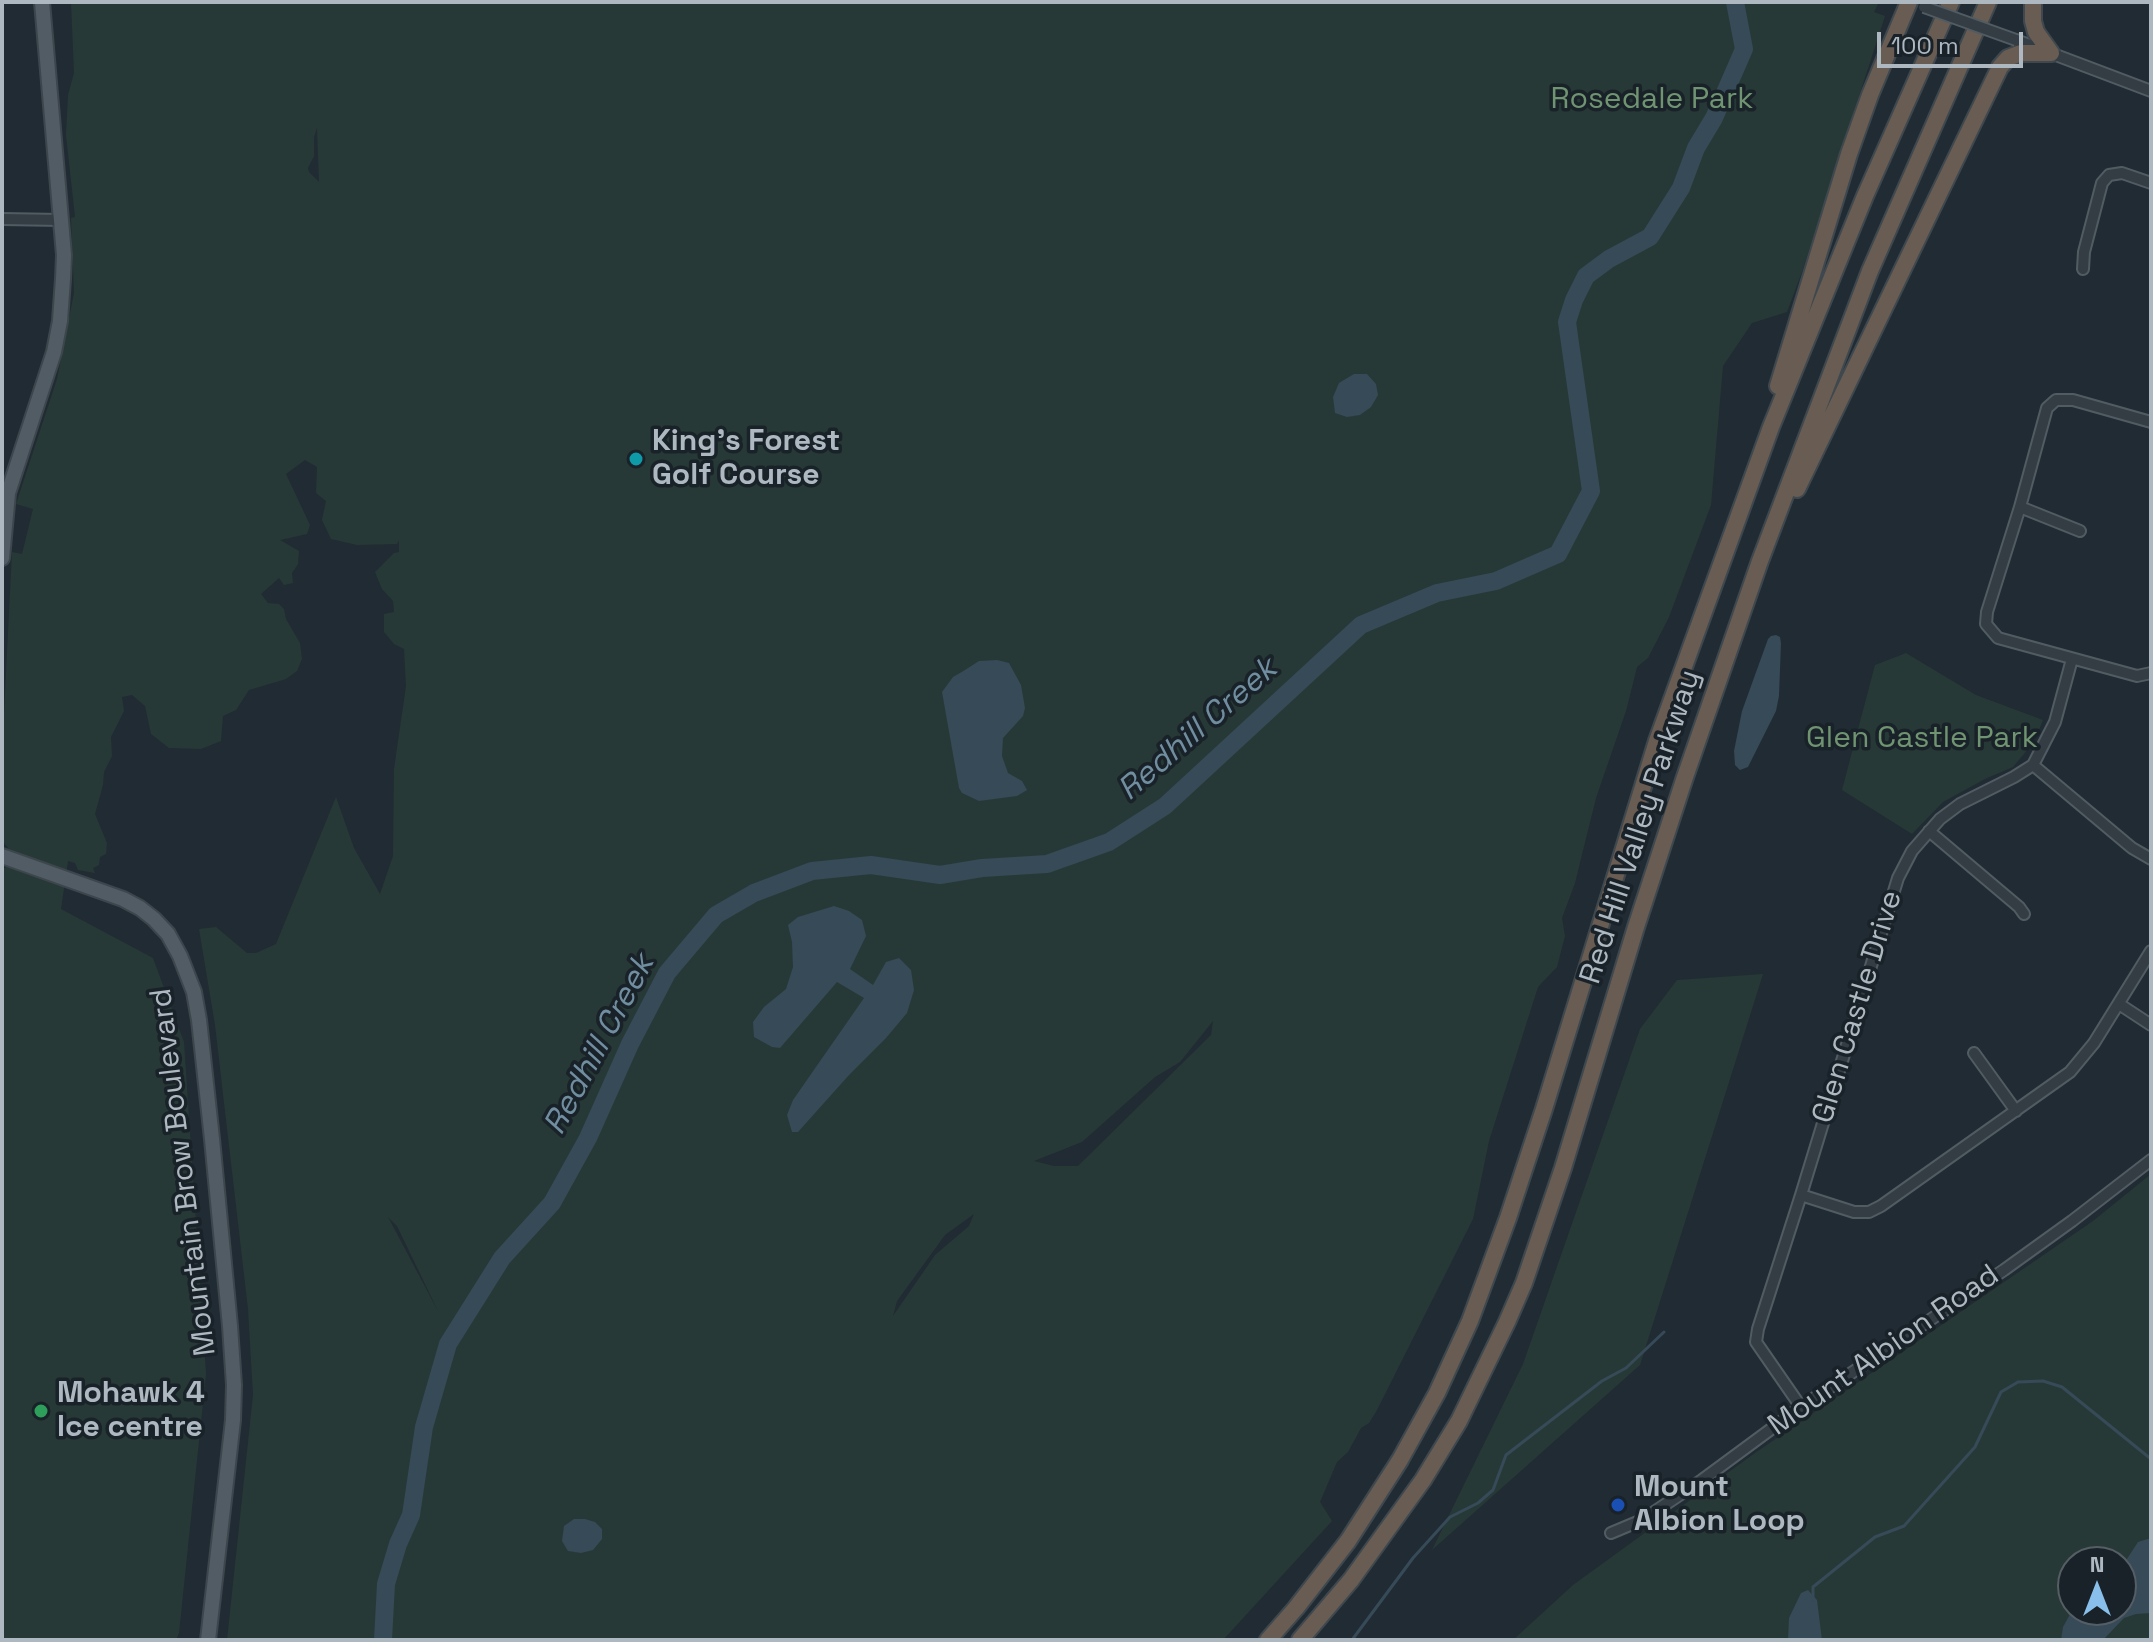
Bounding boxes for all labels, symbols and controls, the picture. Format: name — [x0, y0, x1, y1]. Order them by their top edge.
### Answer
scale bar — [1881, 16, 2027, 66]
text: 100 m — [1891, 30, 1959, 61]
park label: Rosedale Park — [1551, 82, 1753, 118]
place label: King's Forest Golf Course — [652, 424, 840, 494]
marker: King's Forest Golf Course — [627, 450, 645, 468]
water label: Redhill Creek — [1111, 650, 1285, 810]
street label: Red Hill Valley Parkway — [1573, 666, 1709, 988]
park label: Glen Castle Park — [1806, 721, 2038, 757]
street label: Glen Castle Drive — [1806, 886, 1910, 1128]
water label: Redhill Creek — [537, 948, 663, 1142]
street label: Mountain Brow Boulevard — [144, 986, 224, 1358]
street label: Mount Albion Road — [1762, 1258, 2006, 1444]
place label: Mohawk 4 Ice centre — [57, 1376, 205, 1446]
marker: Mohawk 4 Ice centre — [32, 1402, 50, 1420]
place label: Mount Albion Loop — [1634, 1470, 1805, 1540]
marker: Mount Albion Loop — [1609, 1496, 1627, 1514]
north arrow — [2057, 1546, 2137, 1626]
text: N — [2090, 1550, 2104, 1578]

